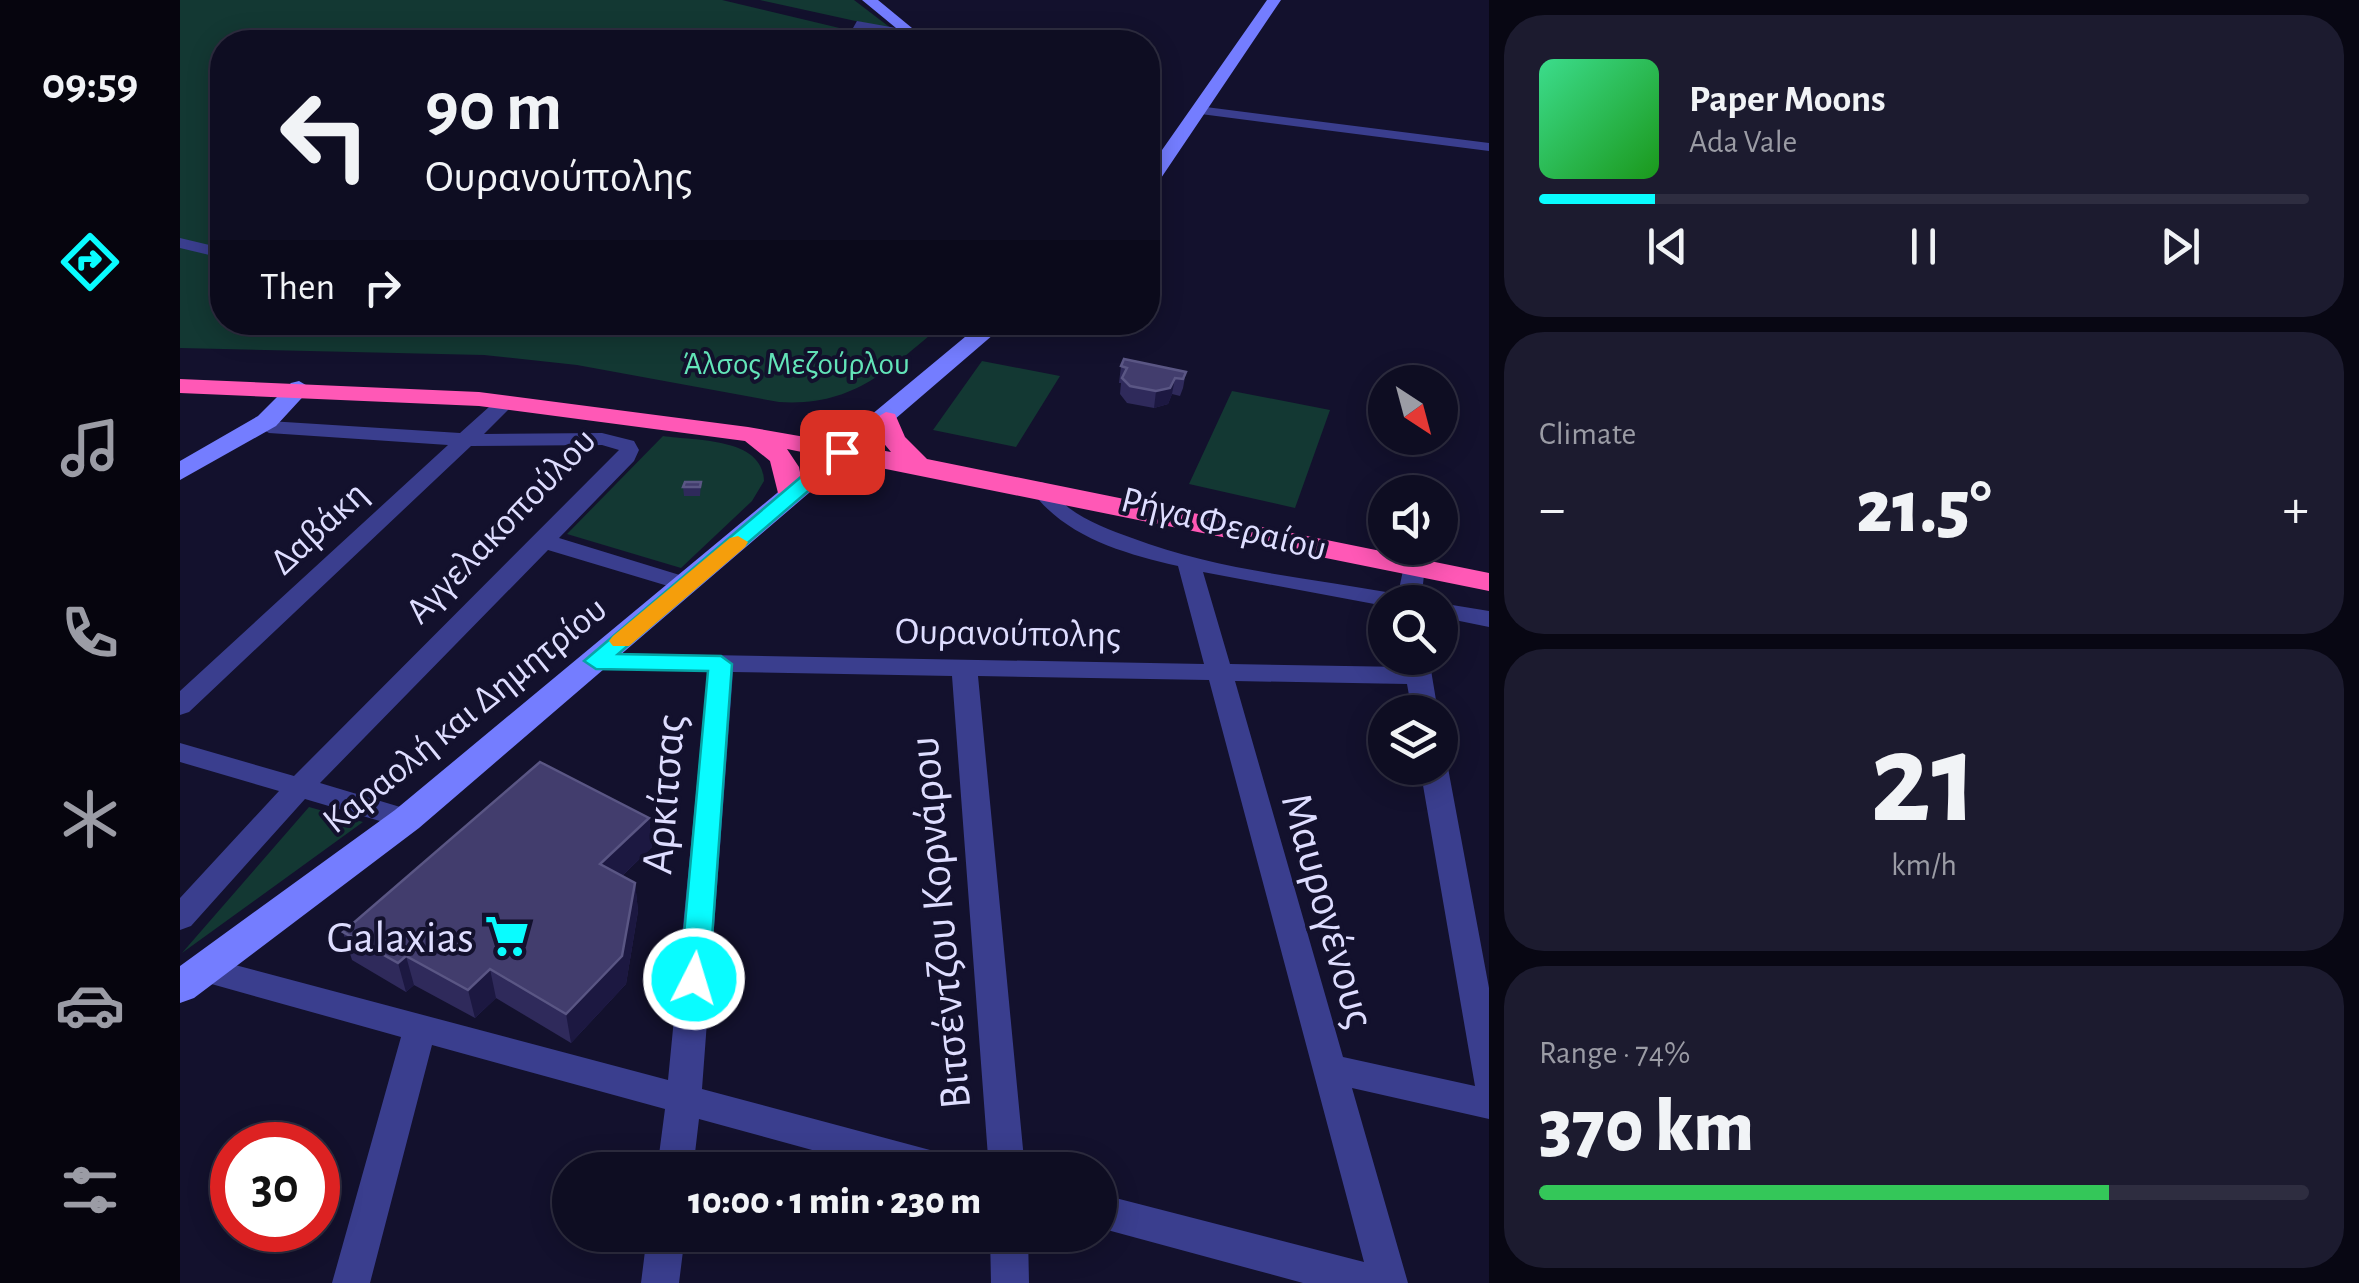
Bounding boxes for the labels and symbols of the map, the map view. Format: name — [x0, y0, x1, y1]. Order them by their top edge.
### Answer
park label: Άλσος Μεζούρλου — [682, 348, 910, 380]
north arrow — [1368, 365, 1458, 455]
pin — [800, 410, 885, 495]
street label: Αγγελακοπούλου — [399, 422, 604, 631]
street label: Δαβάκη — [264, 475, 375, 582]
street label: Ρήγα Φεραίου — [1117, 481, 1330, 569]
street label: Καραολή και Δημητρίου — [316, 590, 614, 841]
street label: Ουρανούπολης — [895, 613, 1121, 655]
street label: Αρκίτσας — [635, 712, 694, 876]
street label: Βιτσέντζου Κορνάρου — [902, 735, 979, 1111]
street label: Μαυρογένους — [1273, 788, 1383, 1033]
supermarket icon: Galaxias — [483, 912, 531, 960]
place label: Galaxias — [327, 916, 474, 961]
position arrow — [642, 927, 746, 1031]
speed limit sign: 30 — [210, 1122, 340, 1252]

